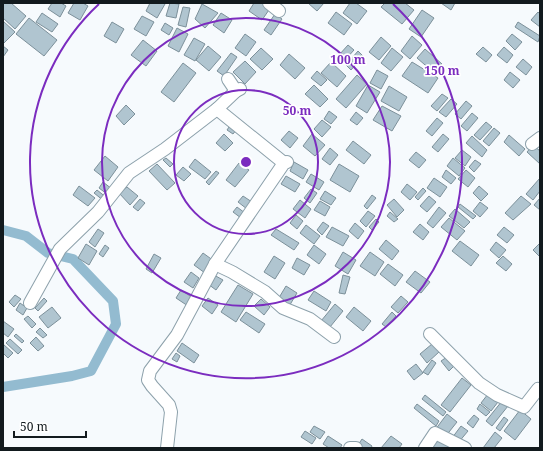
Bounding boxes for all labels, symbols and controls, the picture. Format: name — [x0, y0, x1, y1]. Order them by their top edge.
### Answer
text: 100 m — [330, 51, 366, 68]
text: 150 m — [424, 62, 460, 79]
text: 50 m — [283, 102, 311, 119]
centre of rings — [239, 155, 253, 169]
scale bar — [14, 413, 86, 439]
text: 50 m — [20, 418, 48, 435]

